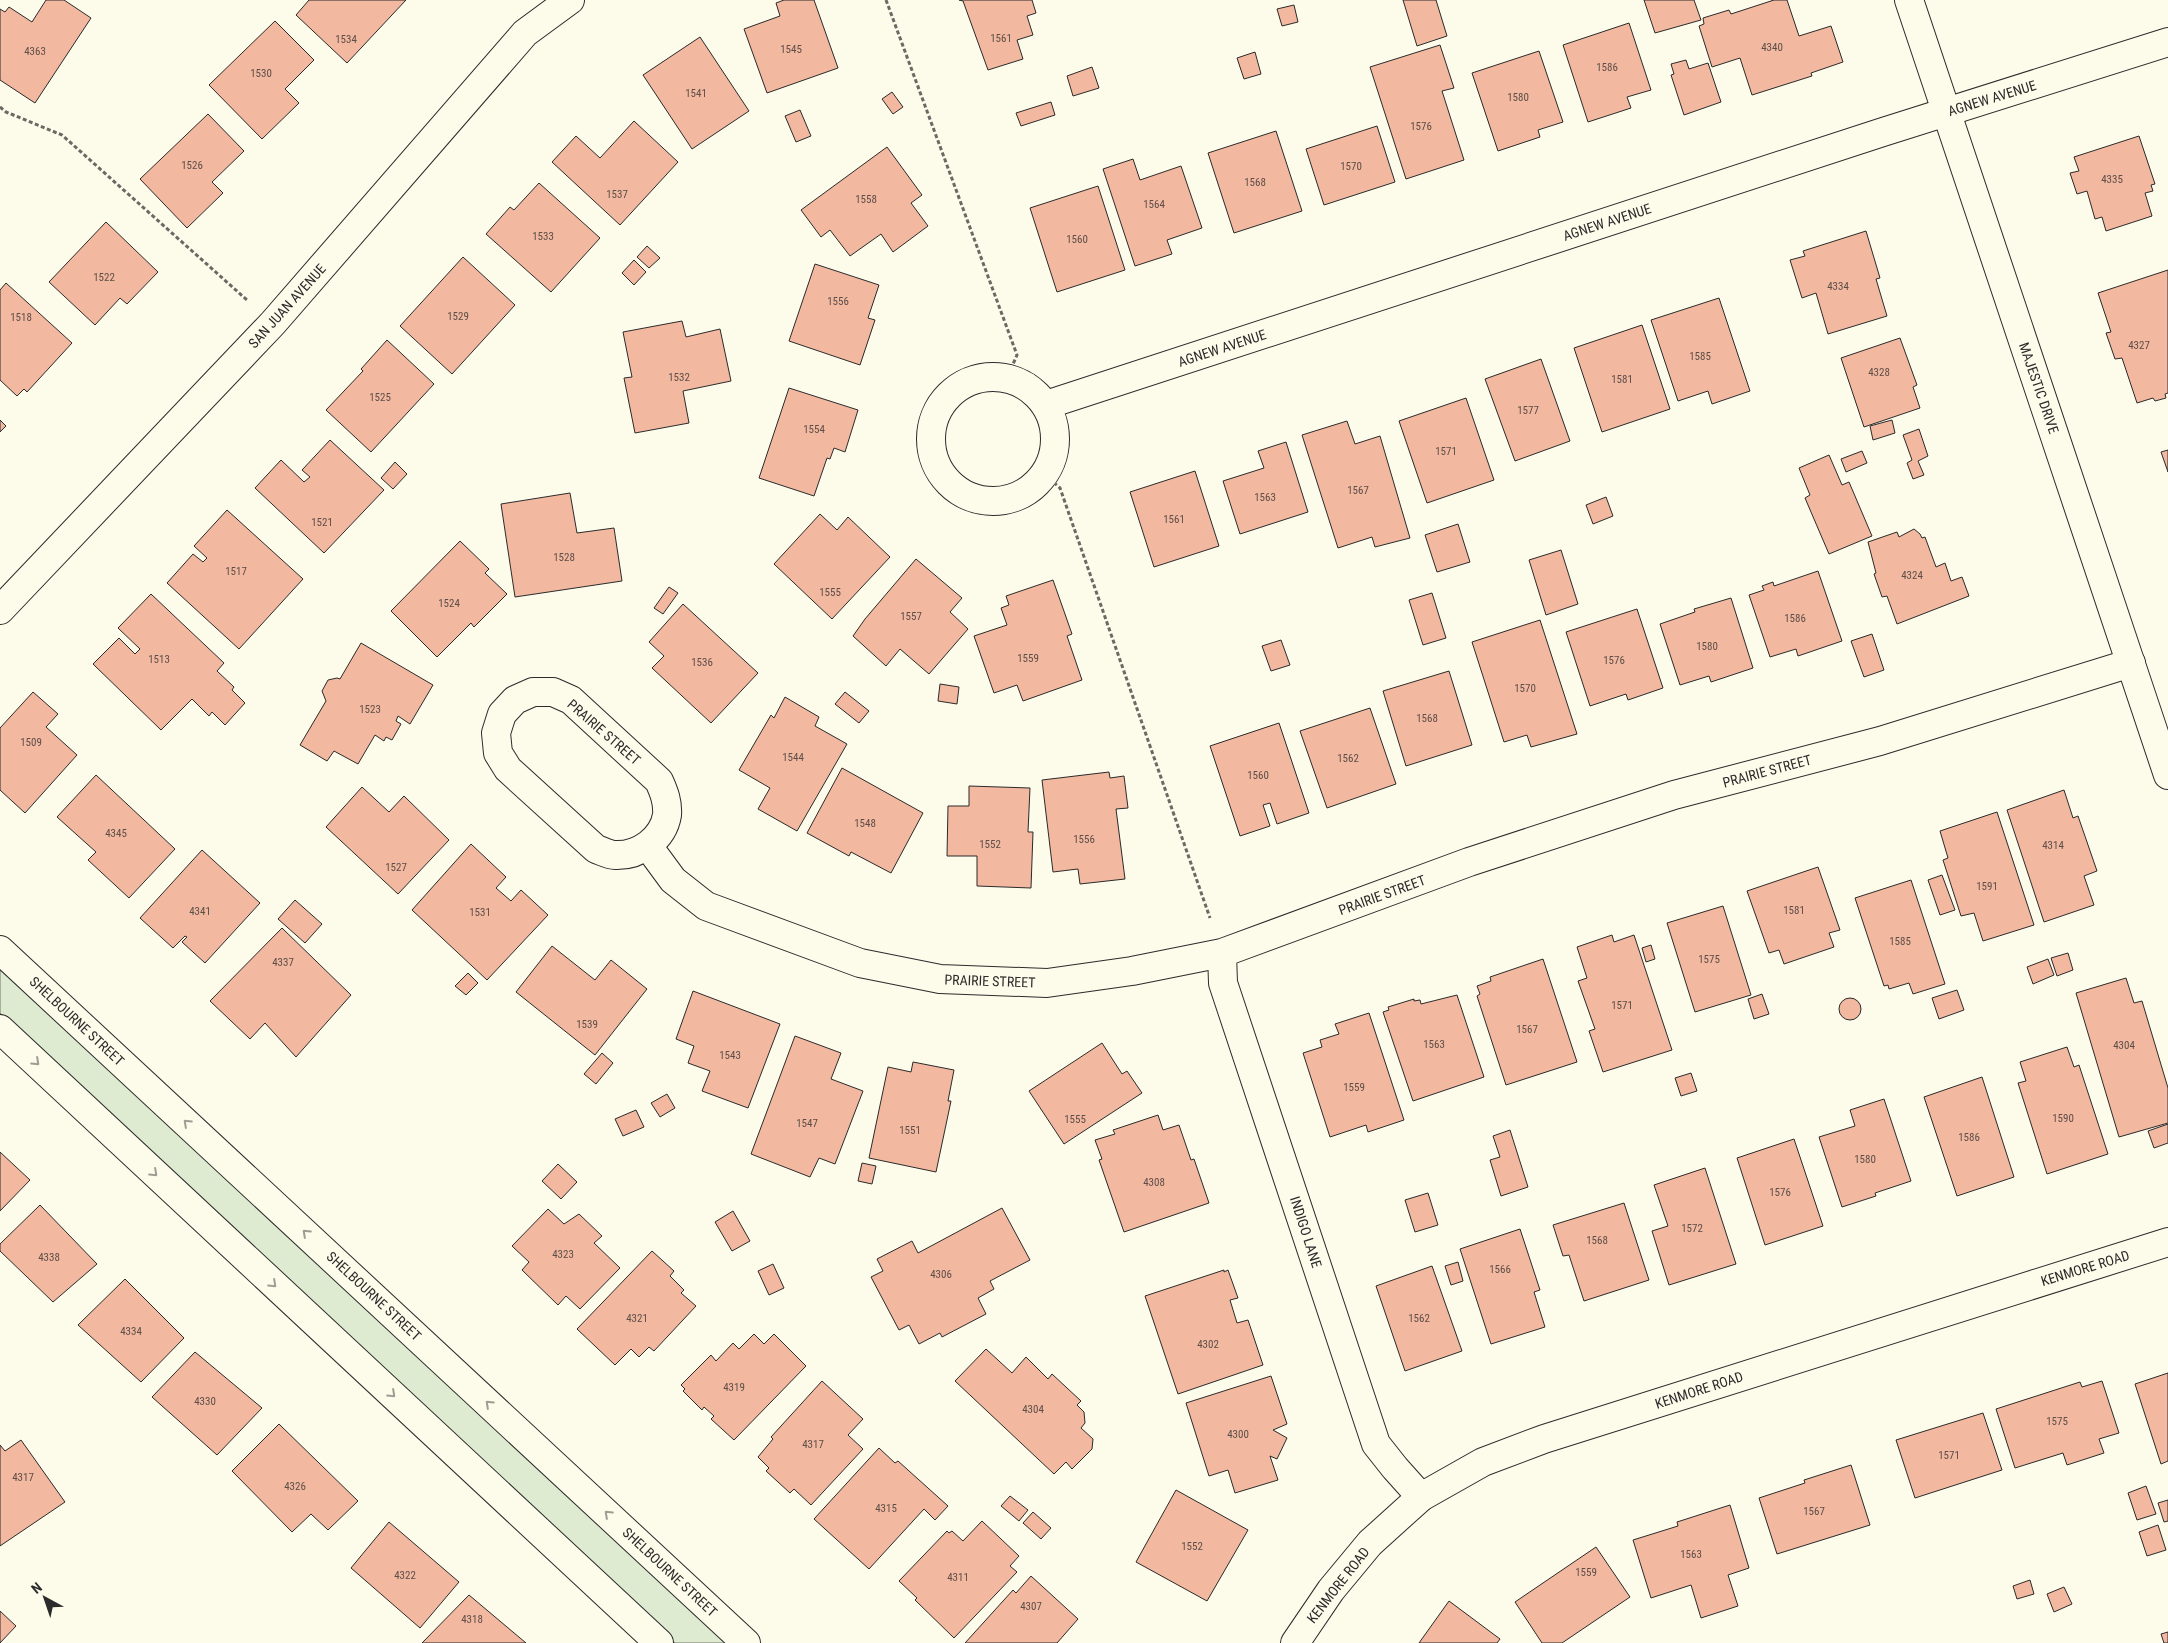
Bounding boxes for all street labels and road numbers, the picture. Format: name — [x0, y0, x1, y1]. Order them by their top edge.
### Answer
street label: AGNEW AVENUE — [1946, 77, 2038, 119]
street label: AGNEW AVENUE — [1561, 200, 1653, 244]
street label: SAN JUAN AVENUE — [245, 261, 329, 351]
street label: AGNEW AVENUE — [1176, 326, 1268, 370]
street label: MAJESTIC DRIVE — [2016, 340, 2062, 436]
street label: PRAIRIE STREET — [564, 696, 644, 768]
street label: PRAIRIE STREET — [1721, 751, 1813, 791]
street label: PRAIRIE STREET — [1336, 872, 1428, 918]
street label: PRAIRIE STREET — [944, 971, 1036, 991]
street label: SHELBOURNE STREET — [27, 973, 127, 1069]
street label: INDIGO LANE — [1287, 1194, 1325, 1270]
street label: KENMORE ROAD — [2039, 1247, 2131, 1289]
street label: SHELBOURNE STREET — [324, 1248, 424, 1344]
street label: KENMORE ROAD — [1653, 1368, 1745, 1412]
street label: SHELBOURNE STREET — [620, 1524, 720, 1620]
street label: KENMORE ROAD — [1303, 1544, 1373, 1626]

